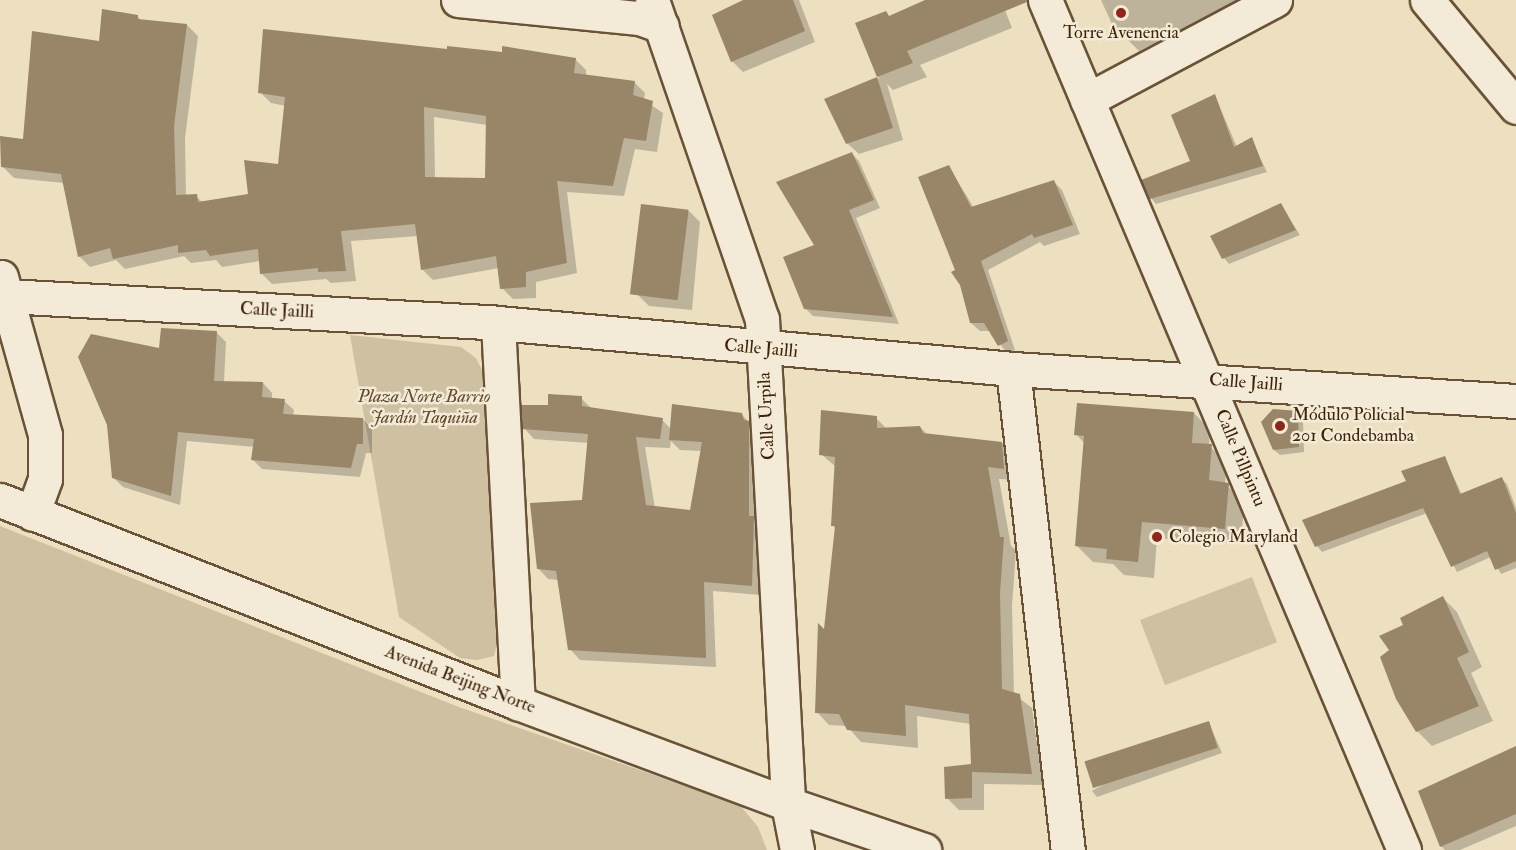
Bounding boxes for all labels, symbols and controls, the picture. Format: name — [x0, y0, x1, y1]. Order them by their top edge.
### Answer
marker: Torre Avenencia — [1114, 6, 1128, 20]
place label: Torre Avenencia — [1063, 22, 1179, 44]
street label: Calle Jailli — [239, 298, 315, 324]
street label: Calle Jailli — [723, 335, 799, 363]
street label: Calle Jailli — [1208, 370, 1284, 396]
street label: Calle Urpila — [754, 371, 780, 461]
park label: Plaza Norte Barrio Jardín Taquiña — [357, 387, 491, 430]
place label: Módulo Policial 201 Condebamba — [1292, 405, 1414, 448]
street label: Calle Pillpintu — [1210, 406, 1270, 510]
marker: Módulo Policial 201 Condebamba — [1273, 419, 1287, 433]
place label: Colegio Maryland — [1169, 526, 1298, 548]
marker: Colegio Maryland — [1150, 530, 1164, 544]
street label: Avenida Beijing Norte — [382, 641, 538, 719]

